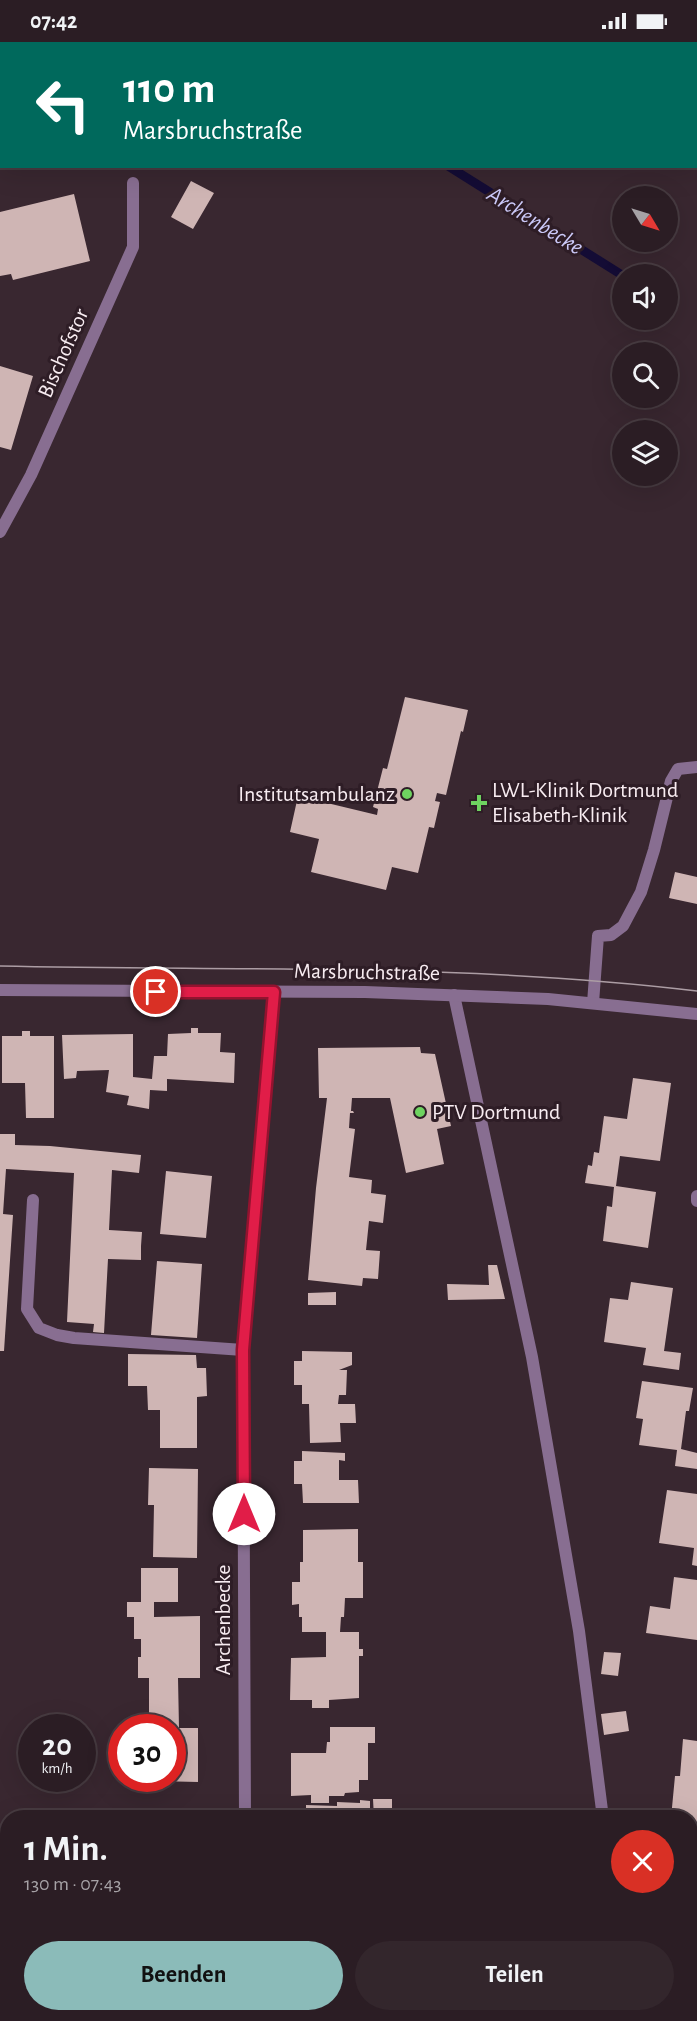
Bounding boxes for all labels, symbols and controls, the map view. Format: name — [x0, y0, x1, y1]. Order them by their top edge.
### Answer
text: 07:42 — [30, 10, 77, 32]
icon: left — [24, 66, 102, 144]
text: 110 m — [123, 68, 215, 110]
text: Marsbruchstraße — [123, 117, 302, 144]
water label: Archenbecke — [482, 182, 587, 260]
north arrow — [612, 186, 678, 252]
map controls — [612, 186, 678, 486]
button: sound — [612, 264, 678, 330]
street label: Bischofstor — [34, 305, 92, 401]
button: search — [612, 342, 678, 408]
button: layers — [612, 420, 678, 486]
place label: LWL-Klinik Dortmund Elisabeth-Klinik — [492, 779, 678, 826]
place label: Institutsambulanz — [238, 783, 395, 805]
marker: Institutsambulanz — [400, 787, 414, 801]
marker: LWL-Klinik Dortmund Elisabeth-Klinik — [470, 794, 488, 812]
street label: Marsbruchstraße — [294, 960, 440, 984]
pin — [130, 966, 181, 1017]
icon: arrive — [139, 975, 172, 1008]
place label: PTV Dortmund — [432, 1101, 561, 1123]
marker: PTV Dortmund — [413, 1105, 427, 1119]
position arrow — [212, 1482, 276, 1546]
street label: Archenbecke — [212, 1565, 234, 1675]
speed limit sign: 30 — [108, 1714, 186, 1792]
text: 20 — [42, 1731, 72, 1761]
text: km/h — [42, 1761, 72, 1776]
button: close — [611, 1830, 674, 1893]
text: 1 Min. — [24, 1831, 108, 1867]
text: 130 m · 07:43 — [24, 1874, 122, 1894]
button: Beenden — [24, 1941, 343, 2010]
button: Teilen — [355, 1941, 674, 2010]

